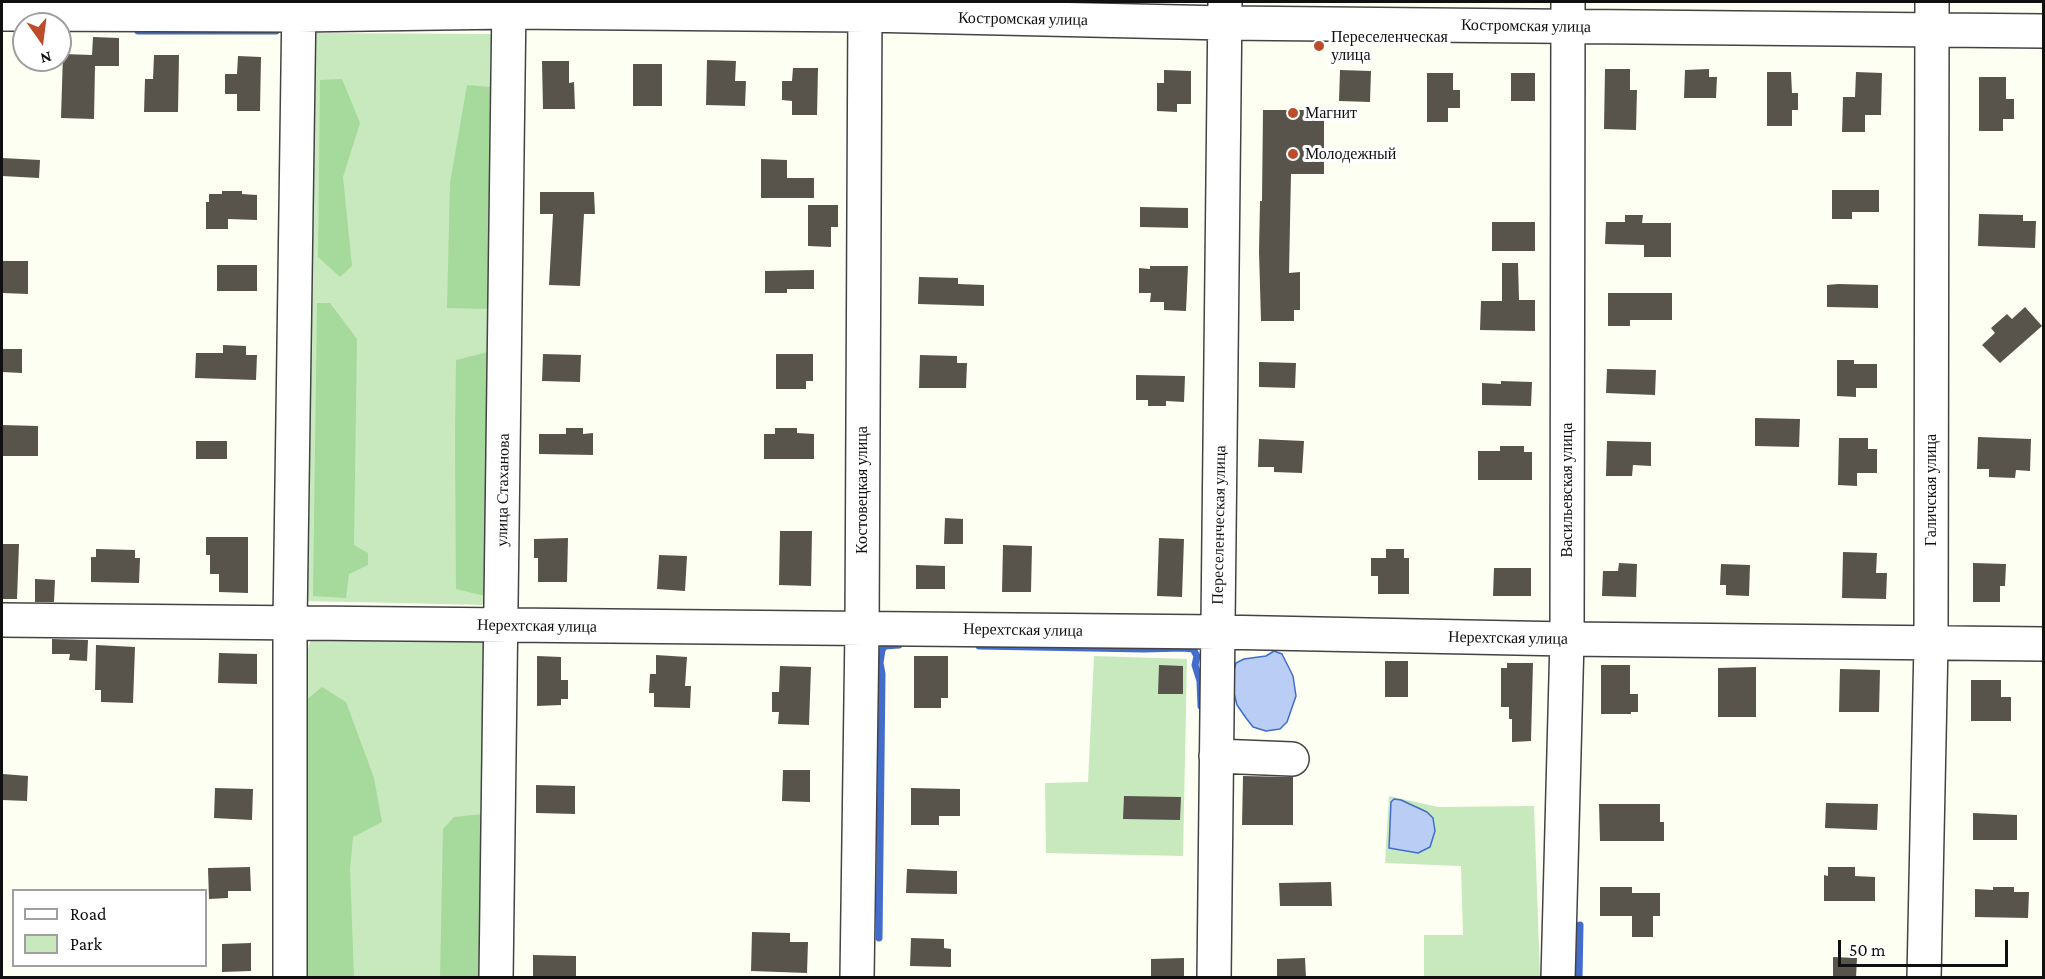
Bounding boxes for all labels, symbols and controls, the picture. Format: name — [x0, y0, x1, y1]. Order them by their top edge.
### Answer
street label: Костромская улица — [958, 8, 1088, 30]
north arrow — [12, 12, 72, 72]
street label: Костромская улица — [1461, 15, 1591, 37]
place label: Переселенческая улица — [1331, 27, 1448, 65]
marker: Переселенческая улица — [1312, 39, 1326, 53]
text: N — [39, 48, 53, 68]
place label: Магнит — [1305, 103, 1357, 123]
marker: Магнит — [1286, 106, 1300, 120]
place label: Молодежный — [1305, 144, 1396, 164]
marker: Молодежный — [1286, 147, 1300, 161]
street label: Васильевская улица — [1557, 423, 1577, 557]
street label: Костовецкая улица — [852, 426, 872, 554]
street label: улица Стаханова — [492, 433, 514, 547]
street label: Галичская улица — [1921, 434, 1941, 546]
street label: Переселенческая улица — [1208, 445, 1230, 605]
street label: Нерехтская улица — [477, 615, 597, 637]
street label: Нерехтская улица — [963, 619, 1083, 641]
street label: Нерехтская улица — [1448, 627, 1568, 649]
legend — [12, 889, 207, 967]
text: Road — [70, 904, 107, 924]
scale bar — [1841, 928, 2010, 966]
text: Park — [70, 934, 102, 954]
text: 50 m — [1849, 940, 1886, 960]

